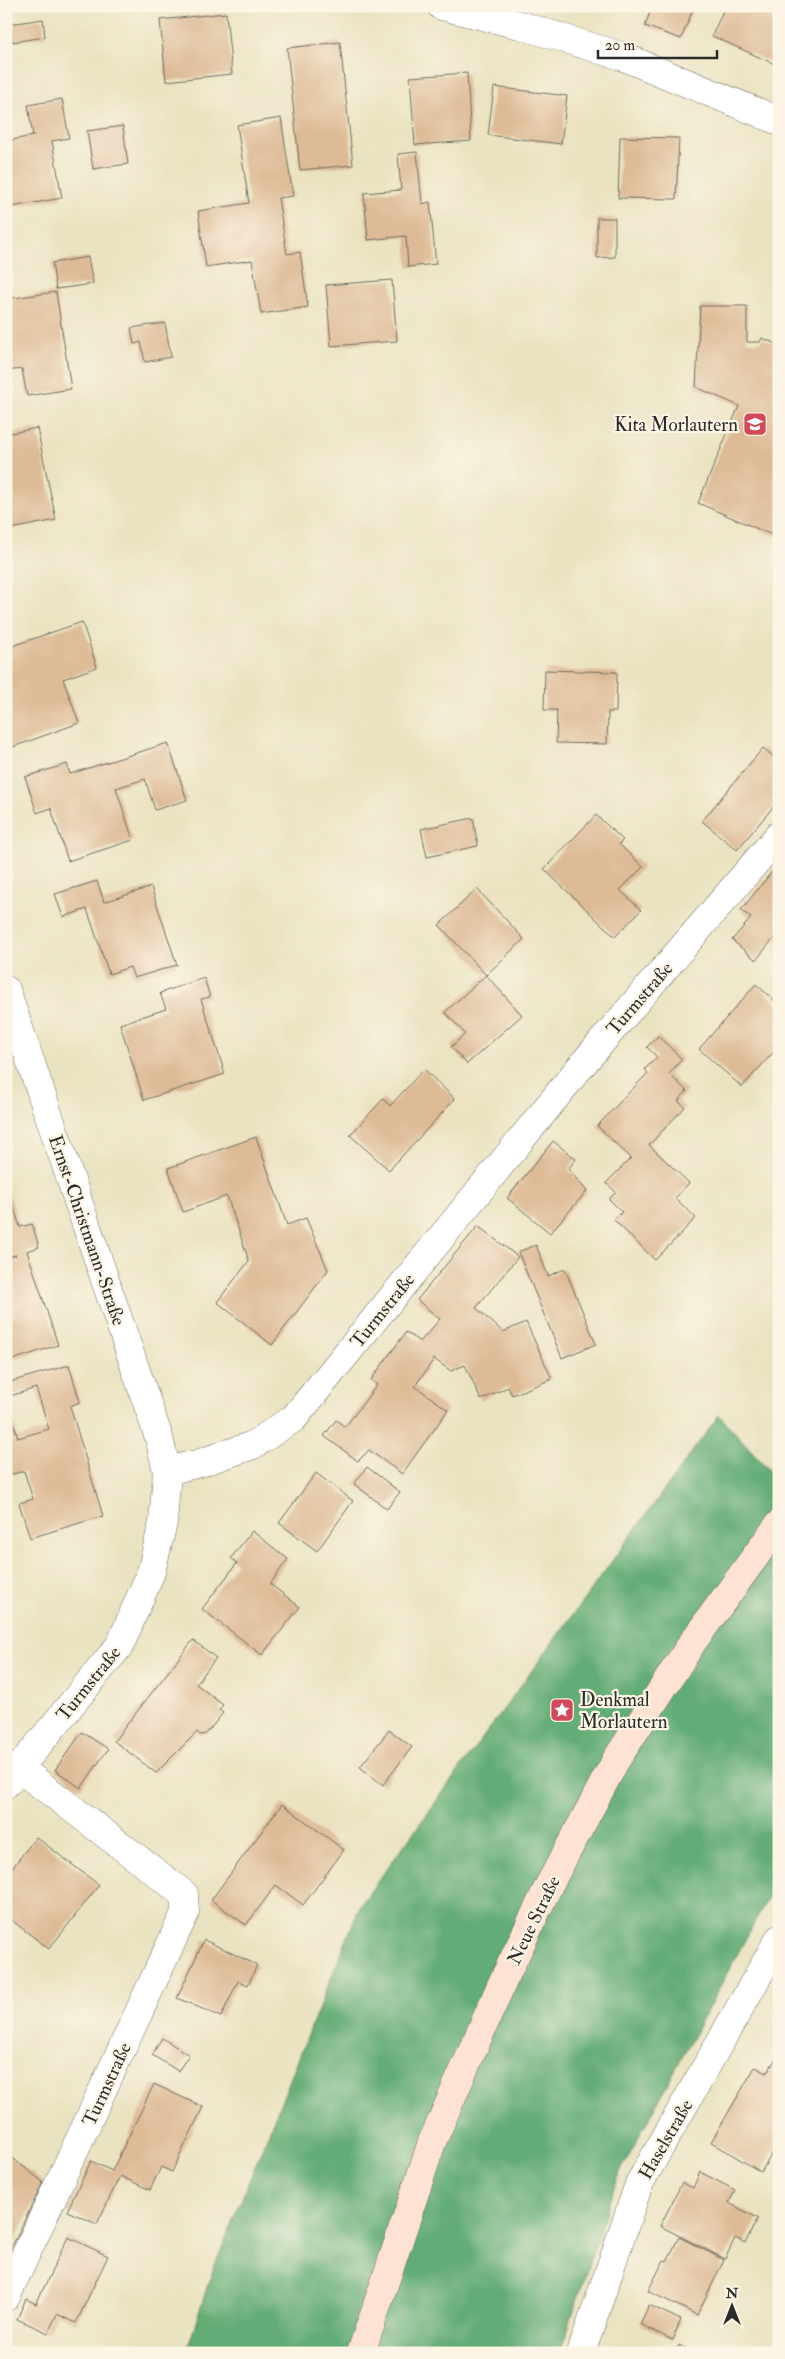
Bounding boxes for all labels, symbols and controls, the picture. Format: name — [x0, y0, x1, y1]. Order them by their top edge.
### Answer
scale bar — [598, 28, 716, 60]
text: 20 m — [605, 36, 635, 55]
school or university icon: Kita Morlautern — [742, 411, 768, 437]
place label: Kita Morlautern — [614, 413, 738, 437]
street label: Turmstraße — [601, 957, 678, 1040]
street label: Ernst-Christmann-Straße — [43, 1132, 131, 1329]
street label: Turmstraße — [345, 1268, 420, 1353]
street label: Turmstraße — [51, 1641, 126, 1726]
place label: Denkmal Morlautern — [580, 1688, 668, 1734]
place icon: Denkmal Morlautern — [549, 1697, 575, 1723]
street label: Neue Straße — [502, 1872, 566, 1969]
street label: Turmstraße — [77, 2039, 137, 2130]
street label: Haselstraße — [633, 2095, 698, 2184]
north arrow — [708, 2282, 758, 2332]
text: N — [725, 2285, 739, 2302]

